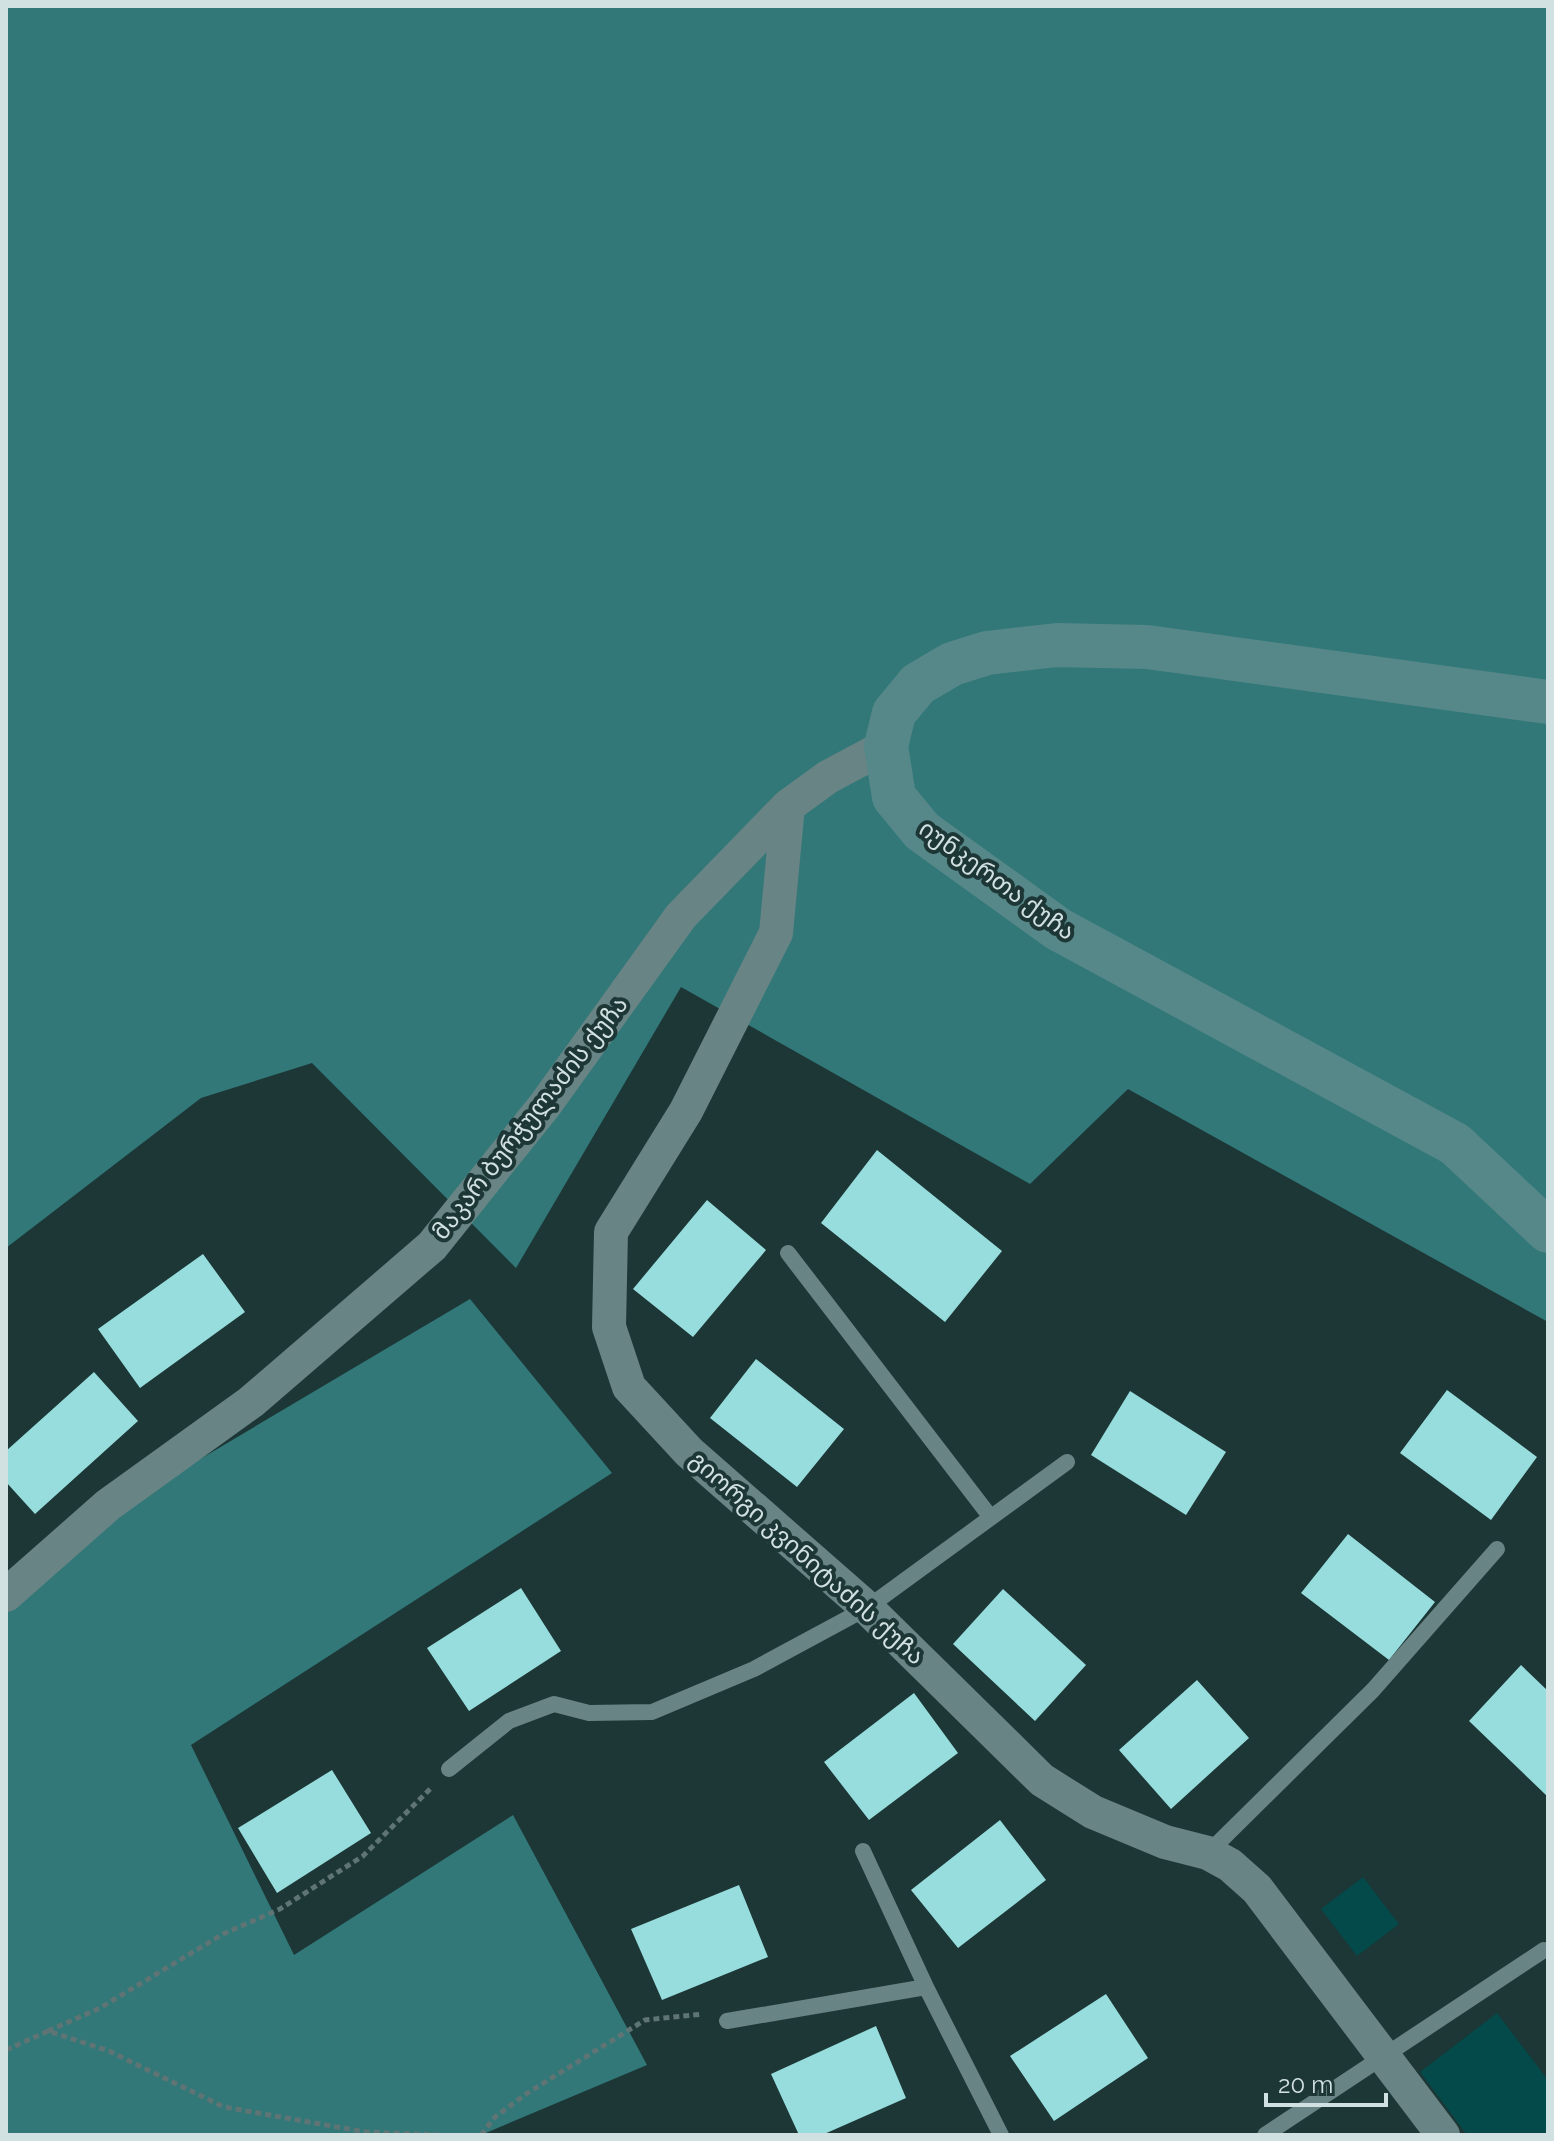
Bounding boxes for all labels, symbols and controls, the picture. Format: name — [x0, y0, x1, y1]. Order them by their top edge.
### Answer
street label: იუნკერთა ქუჩა — [914, 813, 1081, 946]
street label: მაკარ ბურჭულაძის ქუჩა — [426, 990, 634, 1245]
street label: გიორგი კვინიტაძის ქუჩა — [684, 1445, 931, 1671]
scale bar — [1266, 2057, 1386, 2107]
text: 20 m — [1278, 2070, 1333, 2099]

